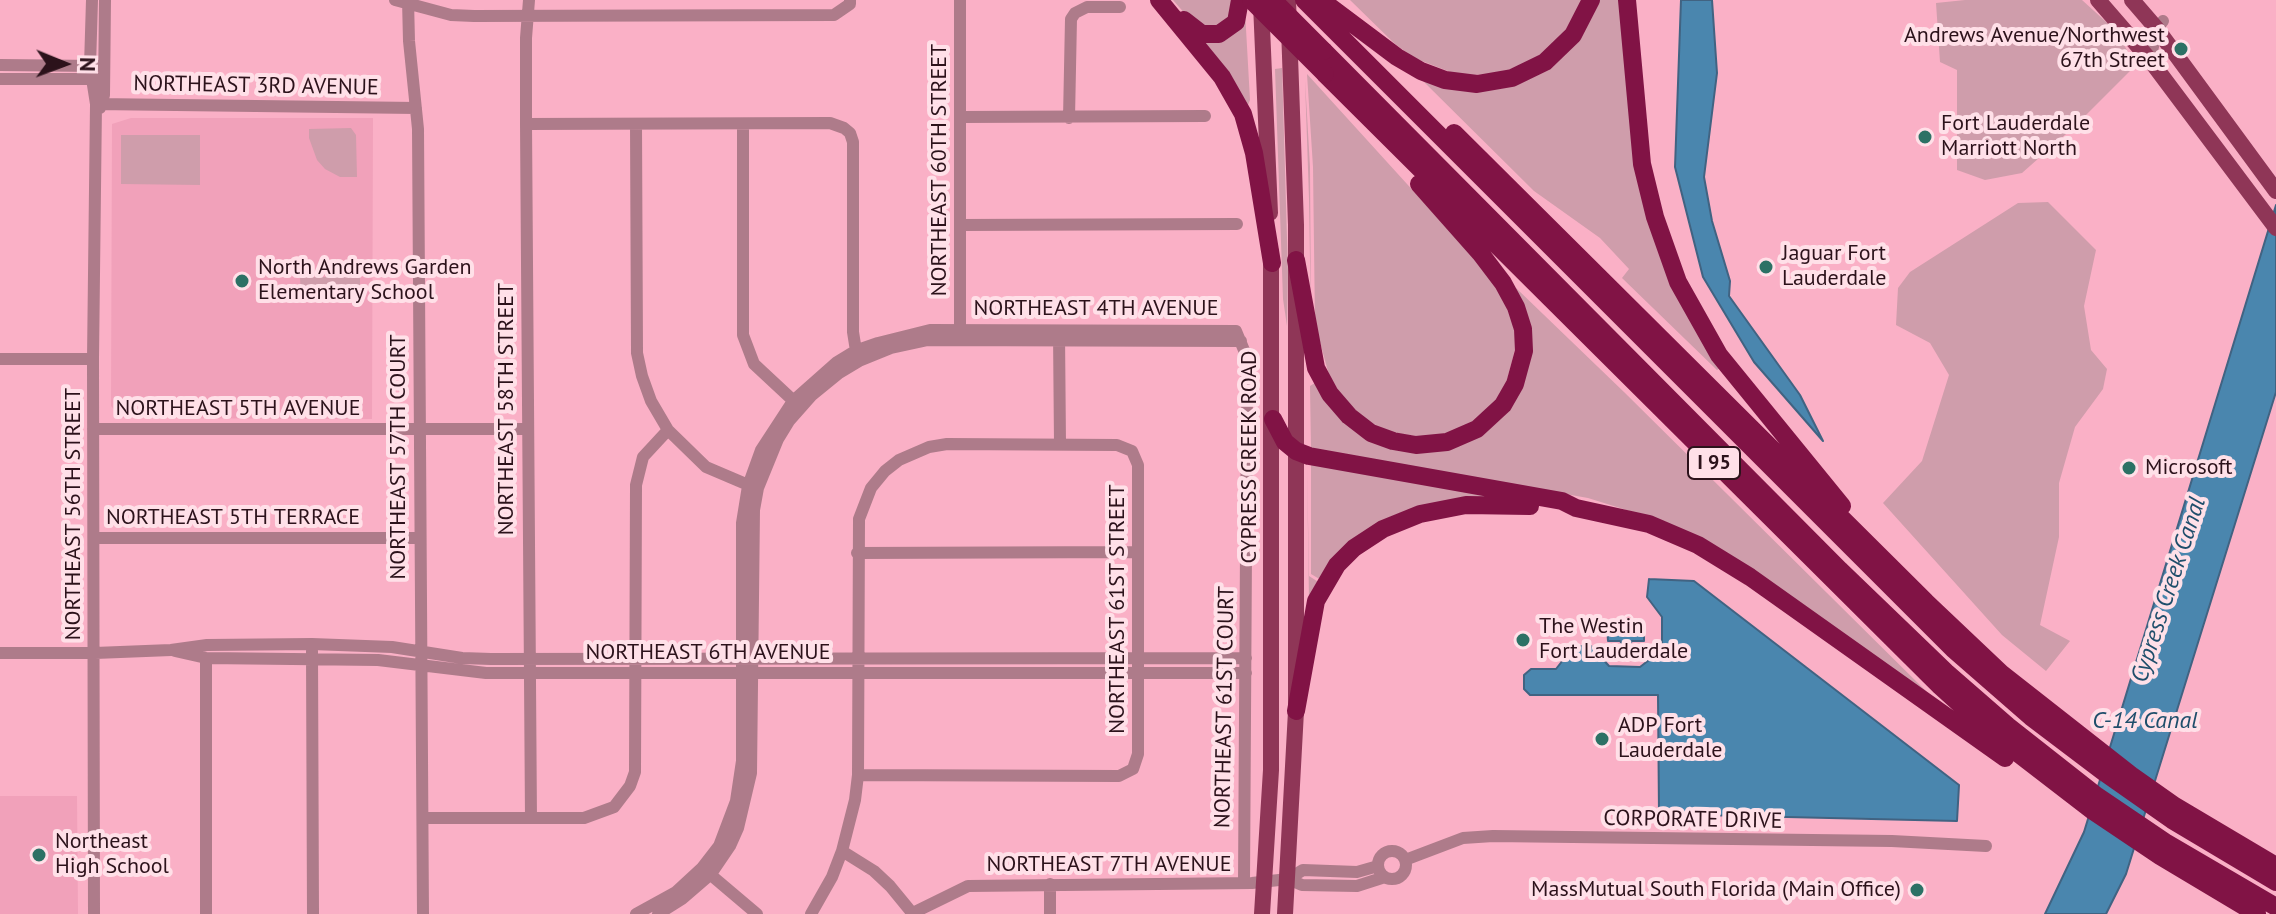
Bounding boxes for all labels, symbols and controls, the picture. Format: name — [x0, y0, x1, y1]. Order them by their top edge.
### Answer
place label: Andrews Avenue/Northwest 67th Street — [1904, 23, 2165, 74]
north arrow — [24, 24, 104, 104]
marker: Andrews Avenue/Northwest 67th Street — [2172, 40, 2190, 58]
street label: NORTHEAST 60TH STREET — [927, 44, 953, 296]
text: N — [74, 57, 102, 72]
street label: NORTHEAST 3RD AVENUE — [133, 71, 379, 101]
place label: Fort Lauderdale Marriott North — [1941, 111, 2090, 162]
marker: Fort Lauderdale Marriott North — [1916, 128, 1934, 146]
place label: Jaguar Fort Lauderdale — [1782, 241, 1887, 292]
place label: North Andrews Garden Elementary School — [258, 255, 471, 306]
marker: Jaguar Fort Lauderdale — [1757, 258, 1775, 276]
marker: North Andrews Garden Elementary School — [233, 272, 251, 290]
street label: NORTHEAST 58TH STREET — [494, 283, 520, 535]
street label: NORTHEAST 4TH AVENUE — [974, 296, 1218, 322]
street label: NORTHEAST 57TH COURT — [386, 334, 412, 580]
street label: CYPRESS CREEK ROAD — [1237, 351, 1263, 563]
street label: NORTHEAST 56TH STREET — [61, 388, 87, 640]
street label: NORTHEAST 5TH AVENUE — [116, 396, 360, 422]
road number: I 95 — [1688, 447, 1740, 479]
place label: Microsoft — [2145, 455, 2232, 481]
marker: Microsoft — [2120, 459, 2138, 477]
street label: NORTHEAST 61ST STREET — [1105, 484, 1131, 734]
water label: Cypress Creek Canal — [2125, 494, 2213, 686]
street label: NORTHEAST 5TH TERRACE — [106, 505, 360, 531]
street label: NORTHEAST 61ST COURT — [1210, 586, 1240, 828]
place label: The Westin Fort Lauderdale — [1539, 614, 1688, 666]
marker: The Westin Fort Lauderdale — [1514, 631, 1532, 649]
street label: NORTHEAST 6TH AVENUE — [586, 640, 830, 666]
water label: C-14 Canal — [2092, 707, 2198, 735]
place label: ADP Fort Lauderdale — [1618, 713, 1723, 764]
marker: ADP Fort Lauderdale — [1593, 730, 1611, 748]
street label: CORPORATE DRIVE — [1603, 805, 1783, 835]
place label: Northeast High School — [55, 829, 169, 880]
marker: Northeast High School — [30, 846, 48, 864]
street label: NORTHEAST 7TH AVENUE — [987, 852, 1231, 878]
place label: MassMutual South Florida (Main Office) — [1531, 877, 1901, 903]
marker: MassMutual South Florida (Main Office) — [1908, 881, 1926, 899]

